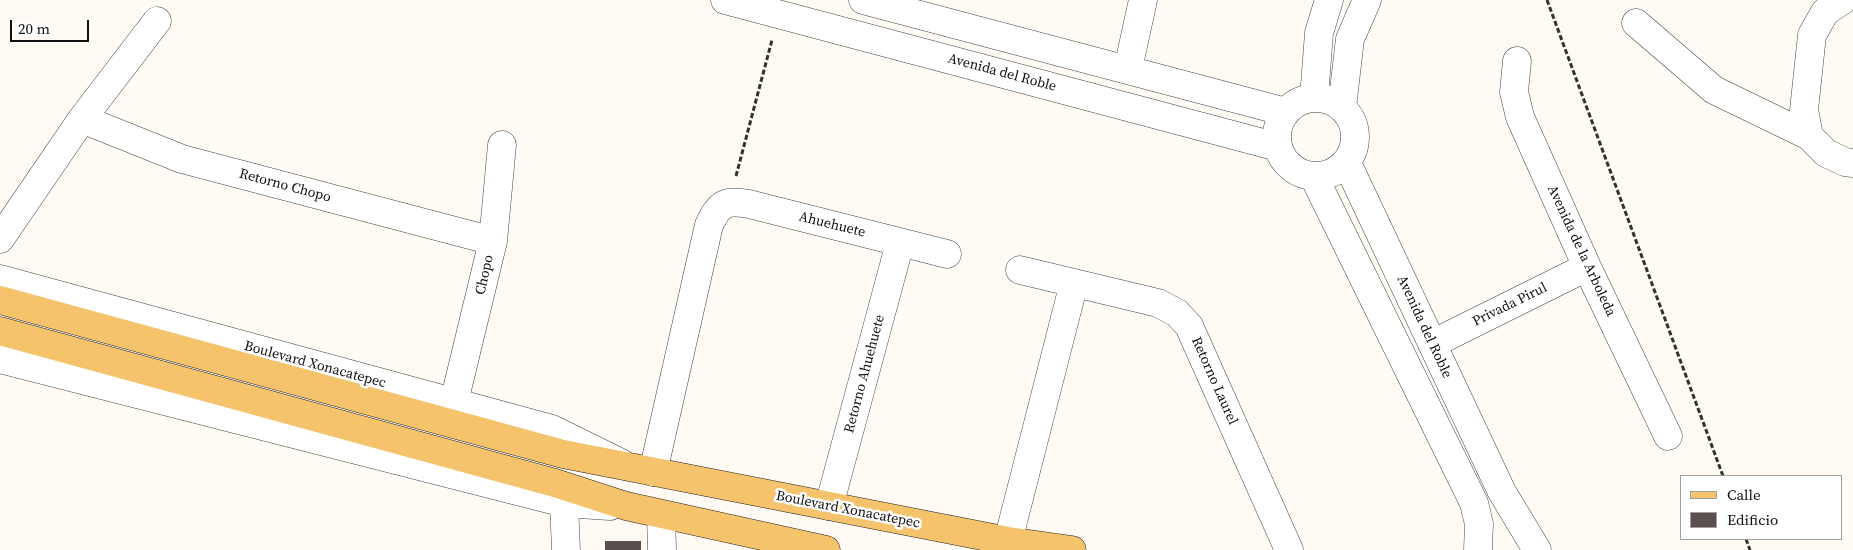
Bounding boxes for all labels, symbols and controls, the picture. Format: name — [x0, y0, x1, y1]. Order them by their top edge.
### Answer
scale bar — [12, 10, 91, 42]
text: 20 m — [18, 18, 50, 39]
street label: Avenida del Roble — [946, 50, 1058, 96]
street label: Retorno Chopo — [237, 166, 333, 206]
street label: Avenida de la Arboleda — [1543, 183, 1619, 319]
street label: Ahuehuete — [797, 209, 867, 241]
street label: Chopo — [472, 253, 498, 297]
street label: Avenida del Roble — [1393, 273, 1455, 381]
street label: Privada Pirul — [1470, 280, 1550, 330]
street label: Retorno Ahuehuete — [841, 313, 889, 435]
street label: Retorno Laurel — [1187, 335, 1241, 427]
street label: Boulevard Xonacatepec — [242, 338, 388, 392]
legend — [1680, 475, 1843, 540]
text: Calle — [1727, 484, 1761, 505]
street label: Boulevard Xonacatepec — [775, 488, 921, 532]
text: Edificio — [1727, 509, 1778, 530]

